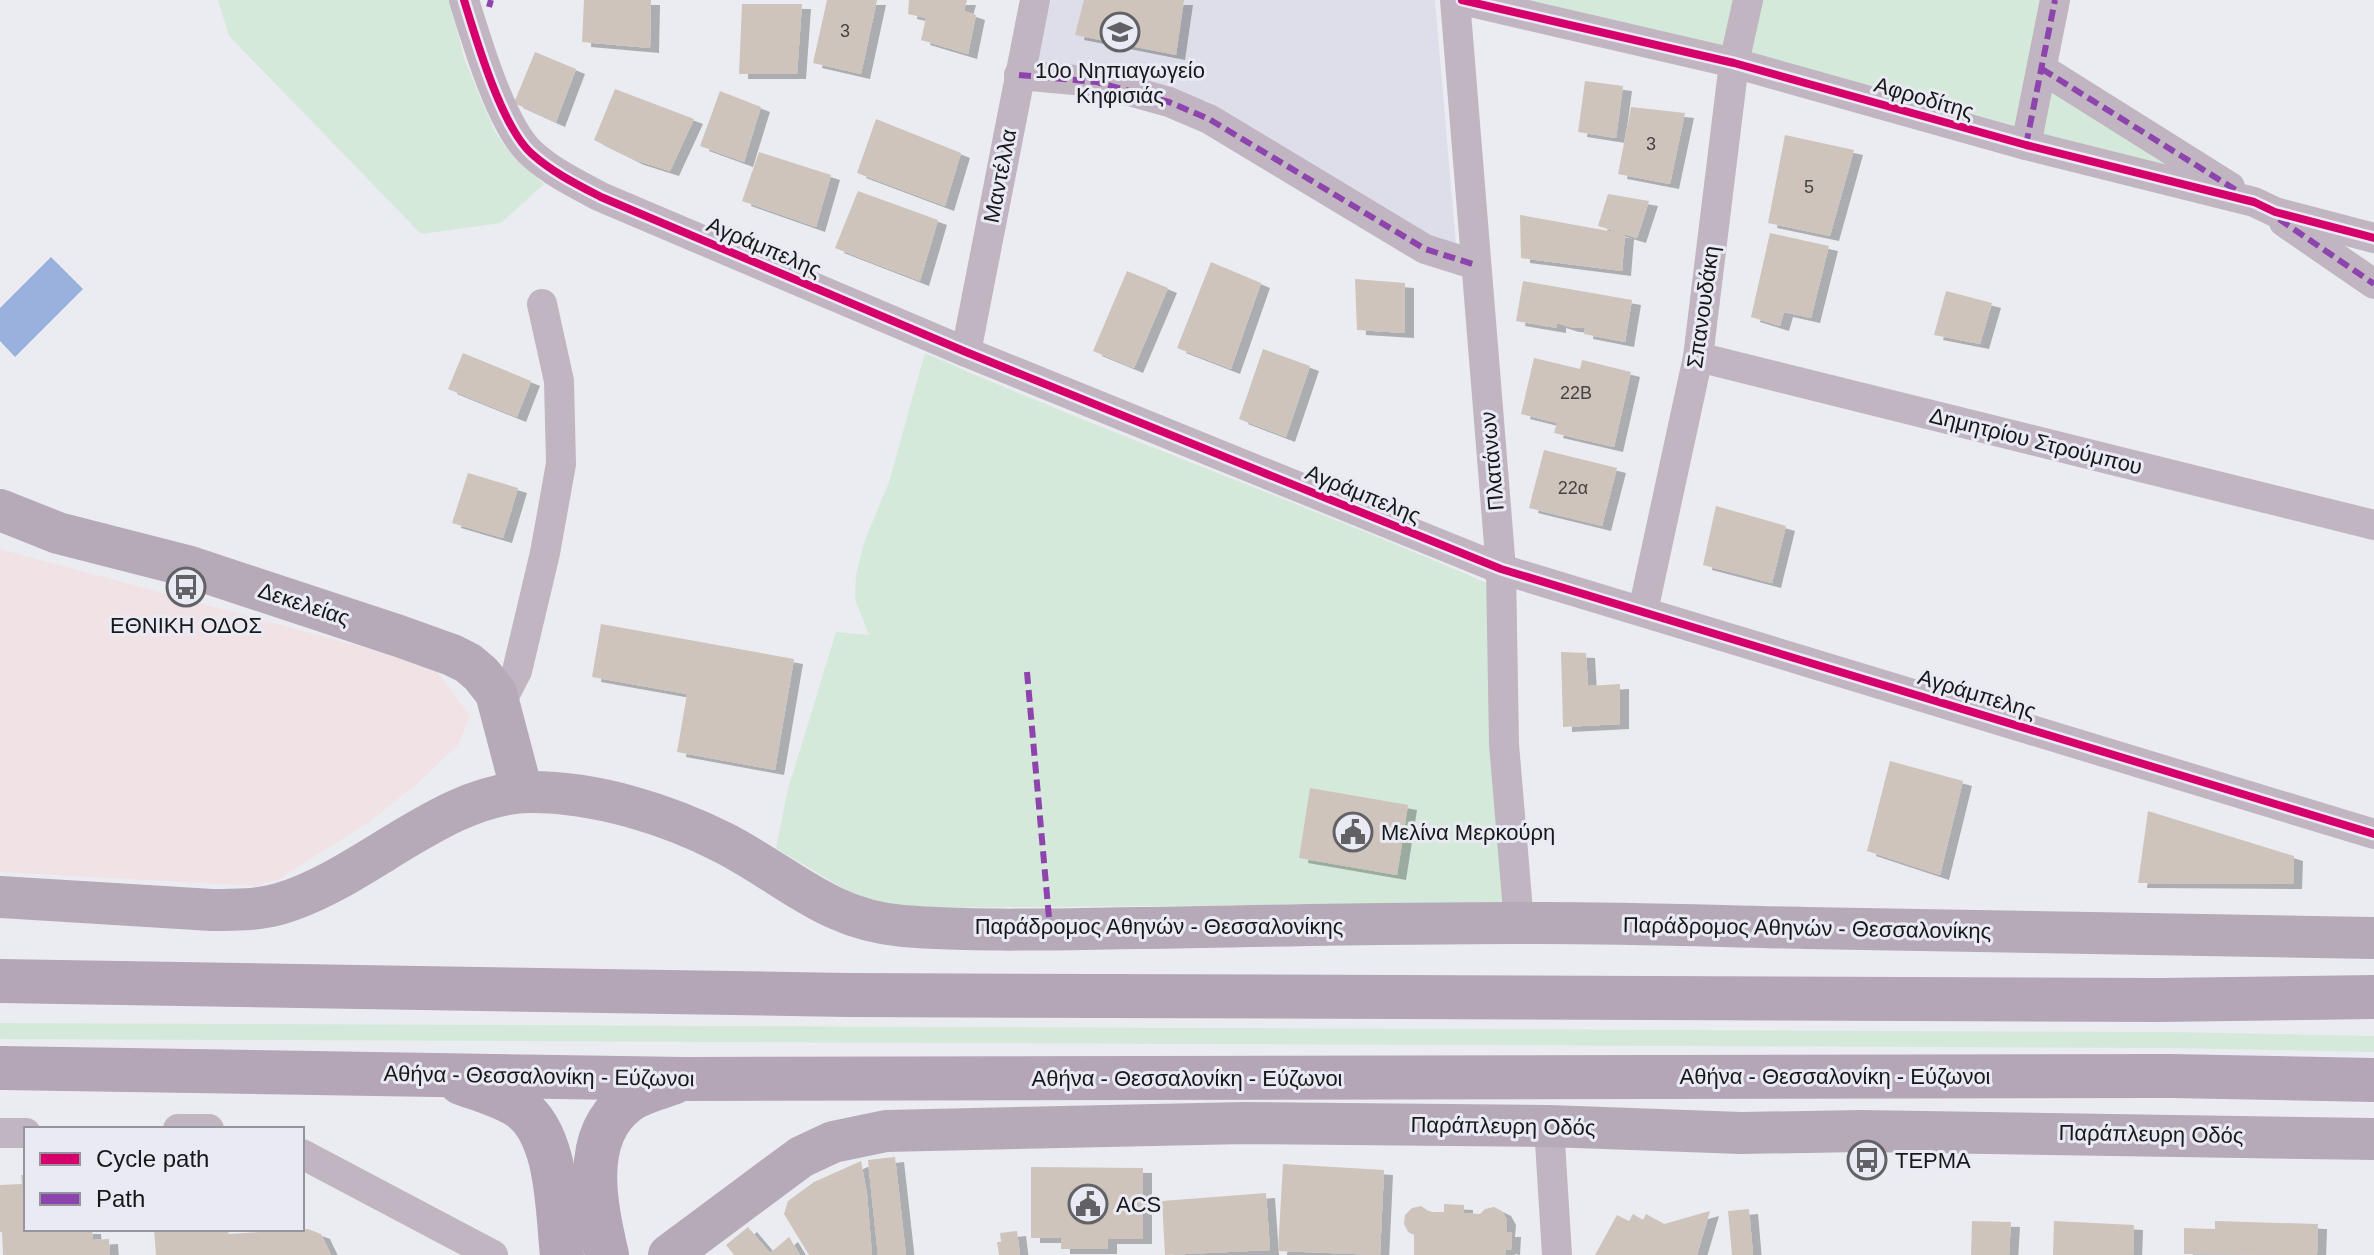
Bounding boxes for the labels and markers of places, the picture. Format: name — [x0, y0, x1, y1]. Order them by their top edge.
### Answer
school or university icon: 10ο Νηπιαγωγείο Κηφισιάς — [1099, 11, 1141, 53]
place label: 10ο Νηπιαγωγείο Κηφισιάς — [1035, 58, 1205, 108]
bus stop icon: ΕΘΝΙΚΗ ΟΔΟΣ — [165, 566, 207, 608]
place label: ΕΘΝΙΚΗ ΟΔΟΣ — [110, 613, 262, 638]
public building icon: Μελίνα Μερκούρη — [1332, 811, 1374, 853]
place label: Μελίνα Μερκούρη — [1381, 820, 1555, 845]
bus stop icon: ΤΕΡΜΑ — [1846, 1139, 1888, 1181]
place label: ΤΕΡΜΑ — [1895, 1148, 1971, 1173]
public building icon: ACS — [1067, 1183, 1109, 1225]
place label: ACS — [1116, 1192, 1161, 1217]

